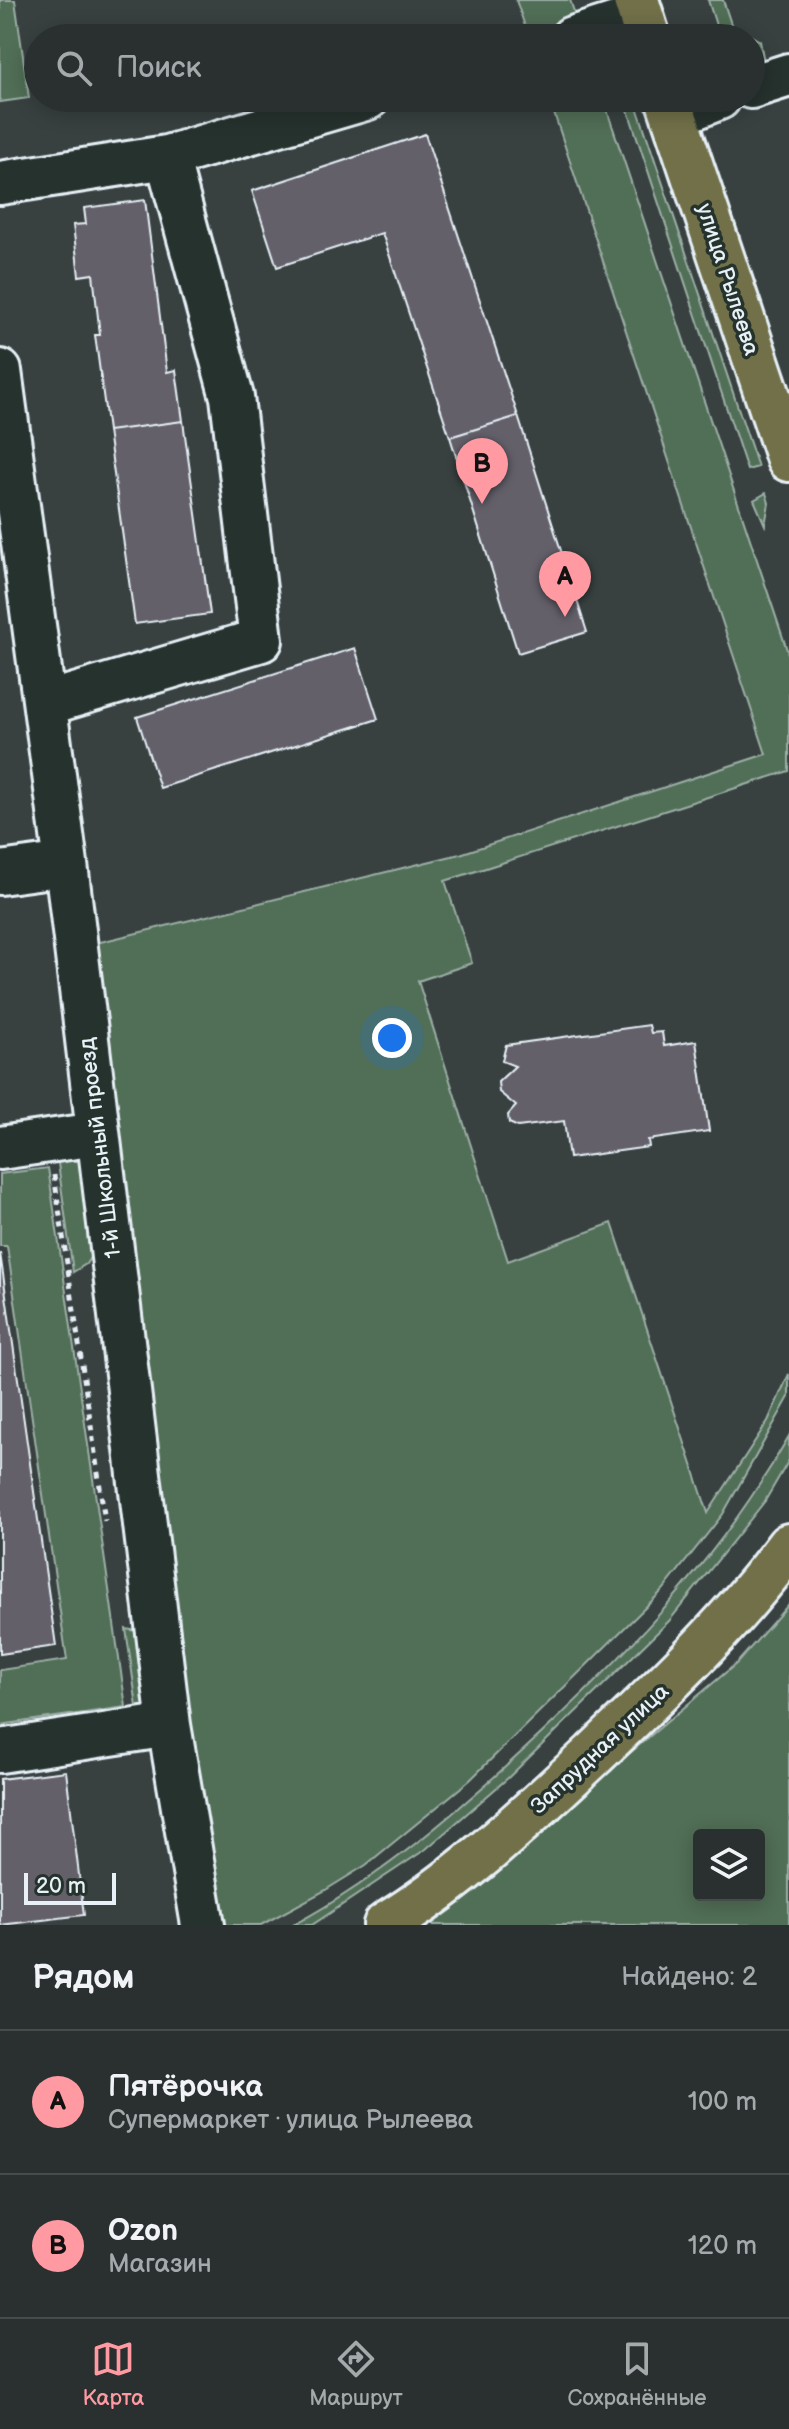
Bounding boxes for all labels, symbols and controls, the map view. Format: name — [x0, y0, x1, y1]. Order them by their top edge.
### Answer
search box — [24, 24, 765, 112]
icon: search — [52, 46, 96, 90]
text: Поиск — [116, 50, 202, 86]
street label: улица Рылеева — [690, 200, 765, 359]
pin: B — [456, 438, 508, 504]
pin: A — [539, 551, 591, 617]
your location — [372, 1018, 412, 1058]
street label: 1-й Школьный проезд — [74, 1036, 127, 1260]
street label: Запрудная улица — [525, 1678, 675, 1820]
map controls — [693, 1829, 765, 1901]
button: layers — [693, 1829, 765, 1901]
scale bar — [24, 1869, 116, 1905]
text: 20 m — [36, 1873, 86, 1900]
text: Рядом — [32, 1957, 134, 1998]
text: Найдено: 2 — [621, 1962, 757, 1993]
text: Пятёрочка — [108, 2069, 263, 2105]
text: A — [50, 2087, 66, 2118]
text: 100 m — [688, 2087, 757, 2118]
text: Супермаркет · улица Рылеева — [108, 2105, 473, 2136]
text: Ozon — [108, 2213, 178, 2249]
text: B — [49, 2231, 67, 2262]
text: 120 m — [688, 2231, 757, 2262]
text: Магазин — [108, 2249, 212, 2280]
tab: Карта — [82, 2337, 144, 2412]
tab: Маршрут — [309, 2337, 403, 2412]
tab: Сохранённые — [568, 2337, 707, 2412]

